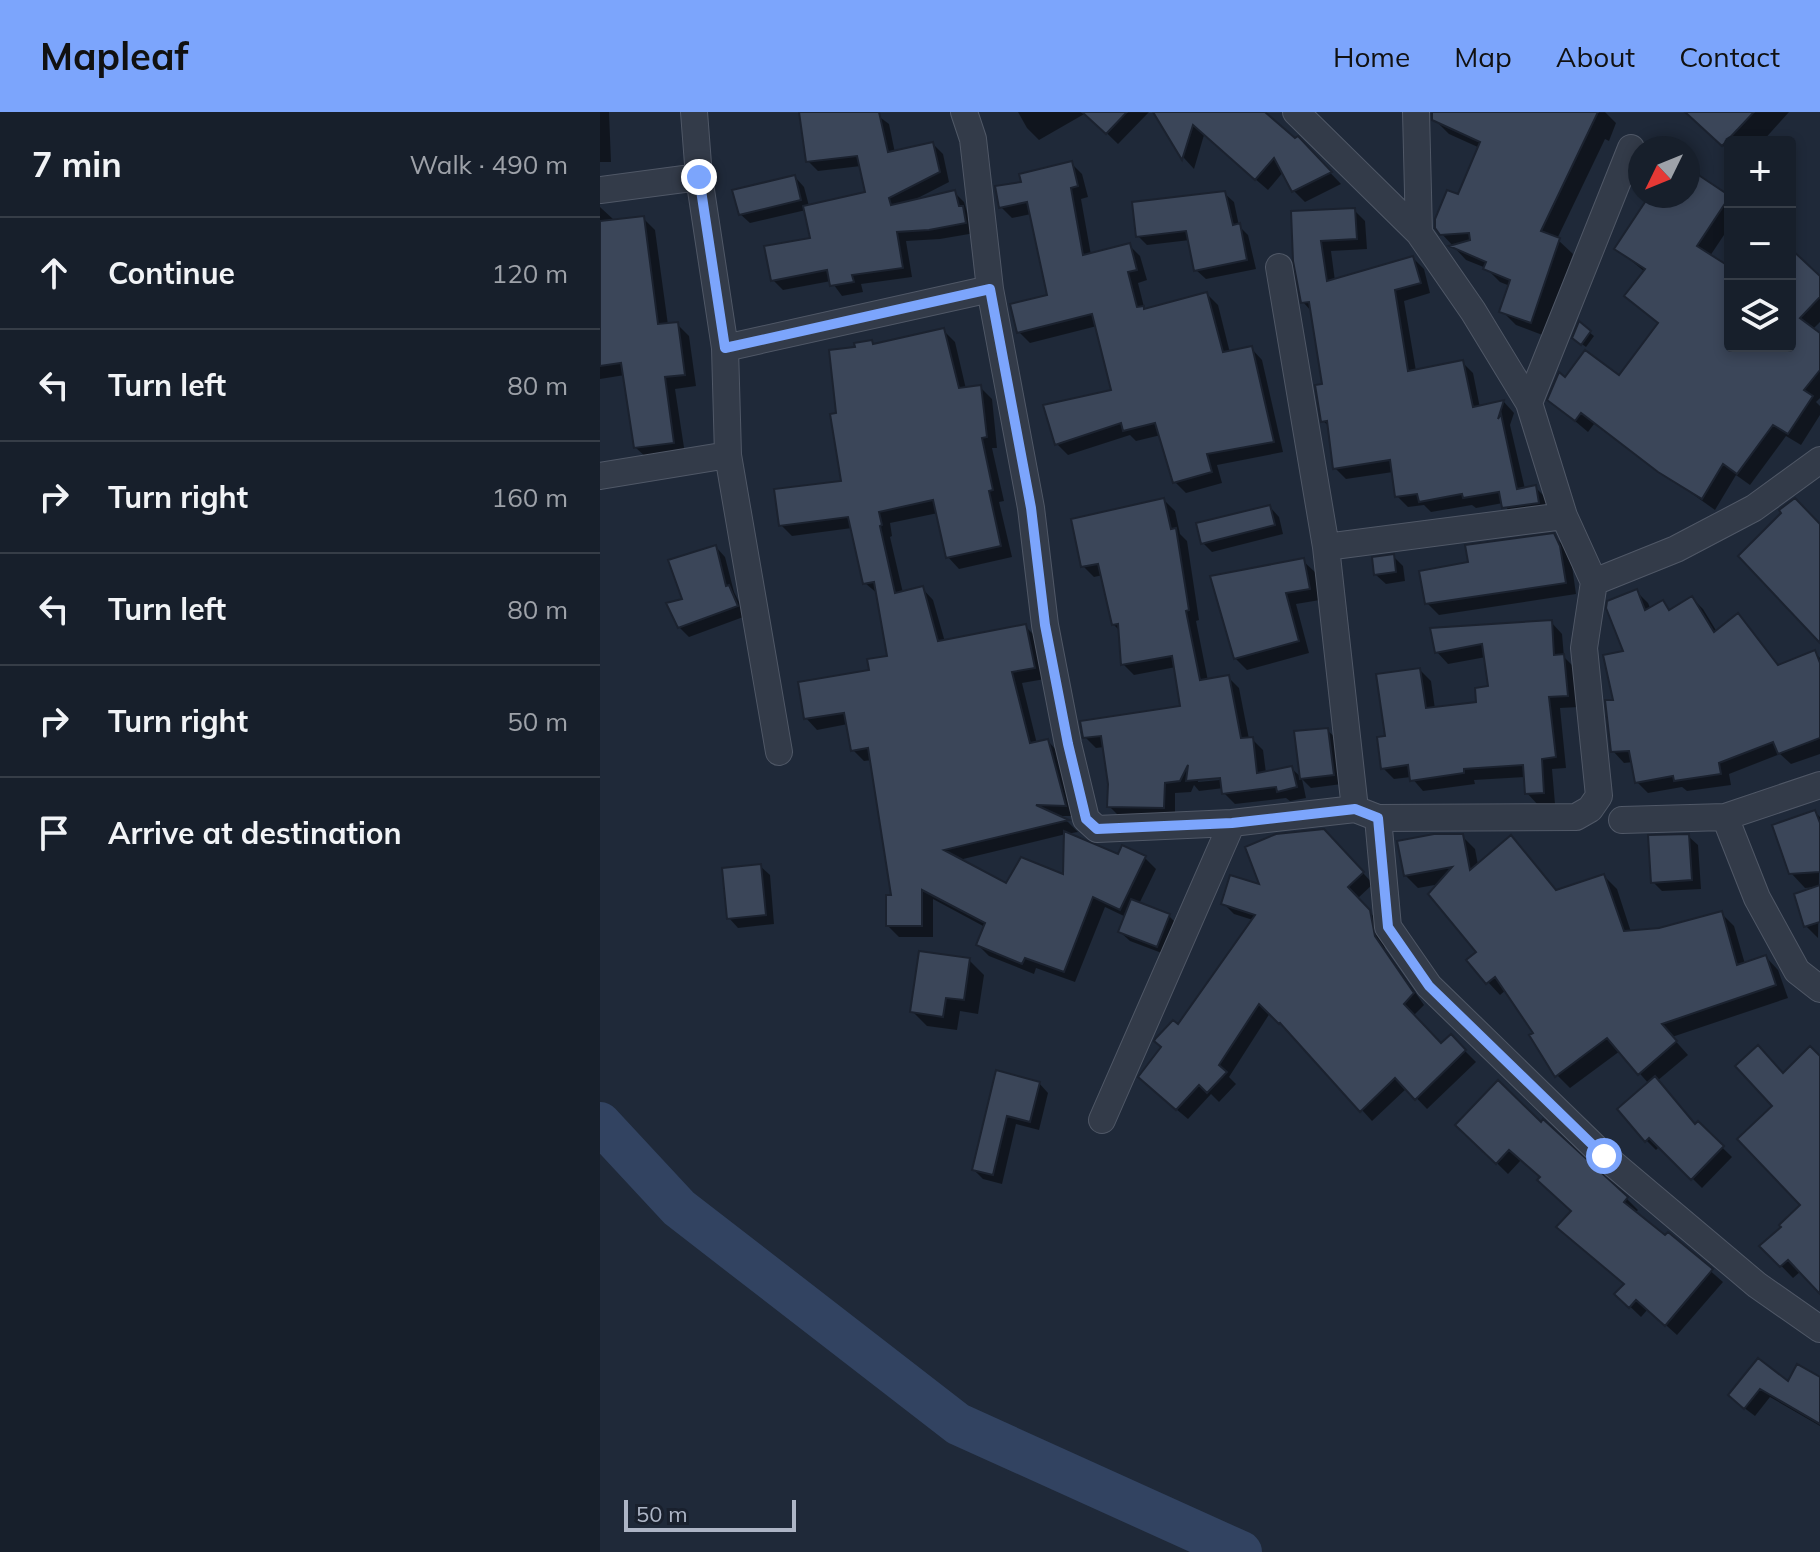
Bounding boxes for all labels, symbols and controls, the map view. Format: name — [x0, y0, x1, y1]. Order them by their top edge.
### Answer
text: Mapleaf — [40, 32, 188, 80]
text: Home — [1333, 39, 1410, 74]
text: Map — [1454, 39, 1512, 74]
text: About — [1556, 39, 1635, 74]
text: Contact — [1679, 39, 1780, 74]
north arrow — [1628, 136, 1700, 208]
map controls — [1724, 136, 1796, 352]
button: + — [1724, 136, 1796, 208]
text: 7 min — [32, 143, 122, 186]
text: Walk · 490 m — [409, 148, 568, 181]
route end — [681, 159, 717, 195]
button: − — [1724, 208, 1796, 280]
icon: ahead — [32, 251, 76, 295]
text: Continue — [108, 254, 235, 292]
text: 120 m — [492, 257, 568, 290]
button: layers — [1724, 280, 1796, 352]
icon: left — [32, 363, 76, 407]
text: Turn left — [108, 366, 226, 404]
text: 80 m — [507, 369, 568, 402]
icon: right — [32, 475, 76, 519]
text: Turn right — [108, 478, 248, 516]
text: 160 m — [492, 481, 568, 514]
icon: left — [32, 587, 76, 631]
text: Turn left — [108, 590, 226, 628]
text: 80 m — [507, 593, 568, 626]
icon: right — [32, 699, 76, 743]
text: Turn right — [108, 702, 248, 740]
text: 50 m — [507, 705, 568, 738]
icon: arrive — [32, 811, 76, 855]
text: Arrive at destination — [108, 814, 402, 852]
route start — [1586, 1138, 1622, 1174]
scale bar — [624, 1496, 796, 1532]
text: 50 m — [636, 1500, 687, 1528]

